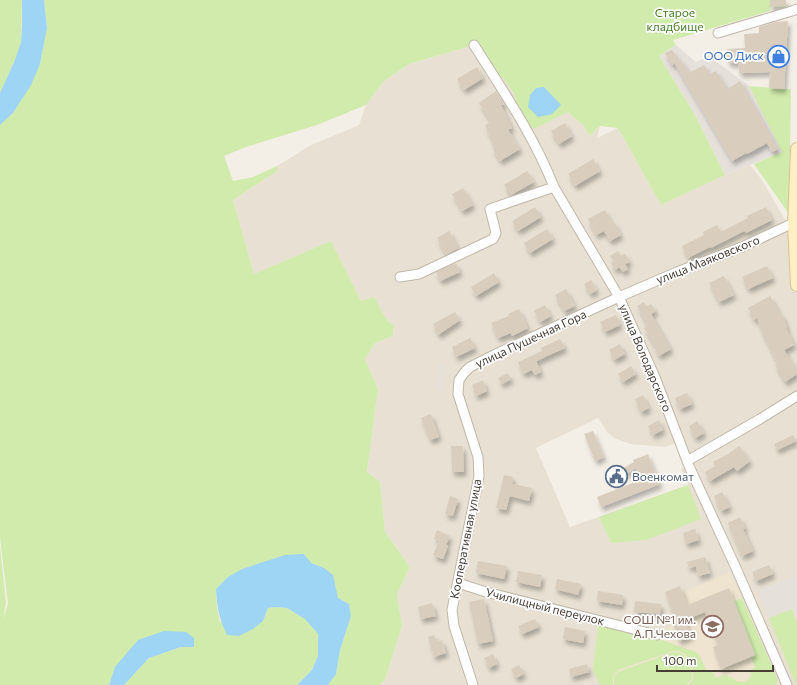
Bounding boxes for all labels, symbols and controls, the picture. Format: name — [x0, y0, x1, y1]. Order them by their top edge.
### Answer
park label: Старое кладбище — [646, 5, 704, 33]
shop icon: ООО Диск — [766, 43, 792, 69]
place label: ООО Диск — [704, 48, 765, 62]
street label: улица Маяковского — [654, 232, 761, 286]
street label: улица Володарского — [617, 302, 675, 414]
street label: улица Пушечная Гора — [473, 306, 588, 370]
public building icon: Военкомат — [603, 464, 629, 490]
place label: Военкомат — [632, 469, 694, 483]
street label: Кооперативная улица — [447, 478, 484, 600]
street label: Училищный переулок — [484, 584, 607, 628]
place label: СОШ №1 им. А.П.Чехова — [623, 612, 696, 640]
school or university icon: СОШ №1 им. А.П.Чехова — [699, 614, 725, 640]
scale bar — [657, 647, 773, 673]
text: 100 m — [663, 653, 697, 667]

